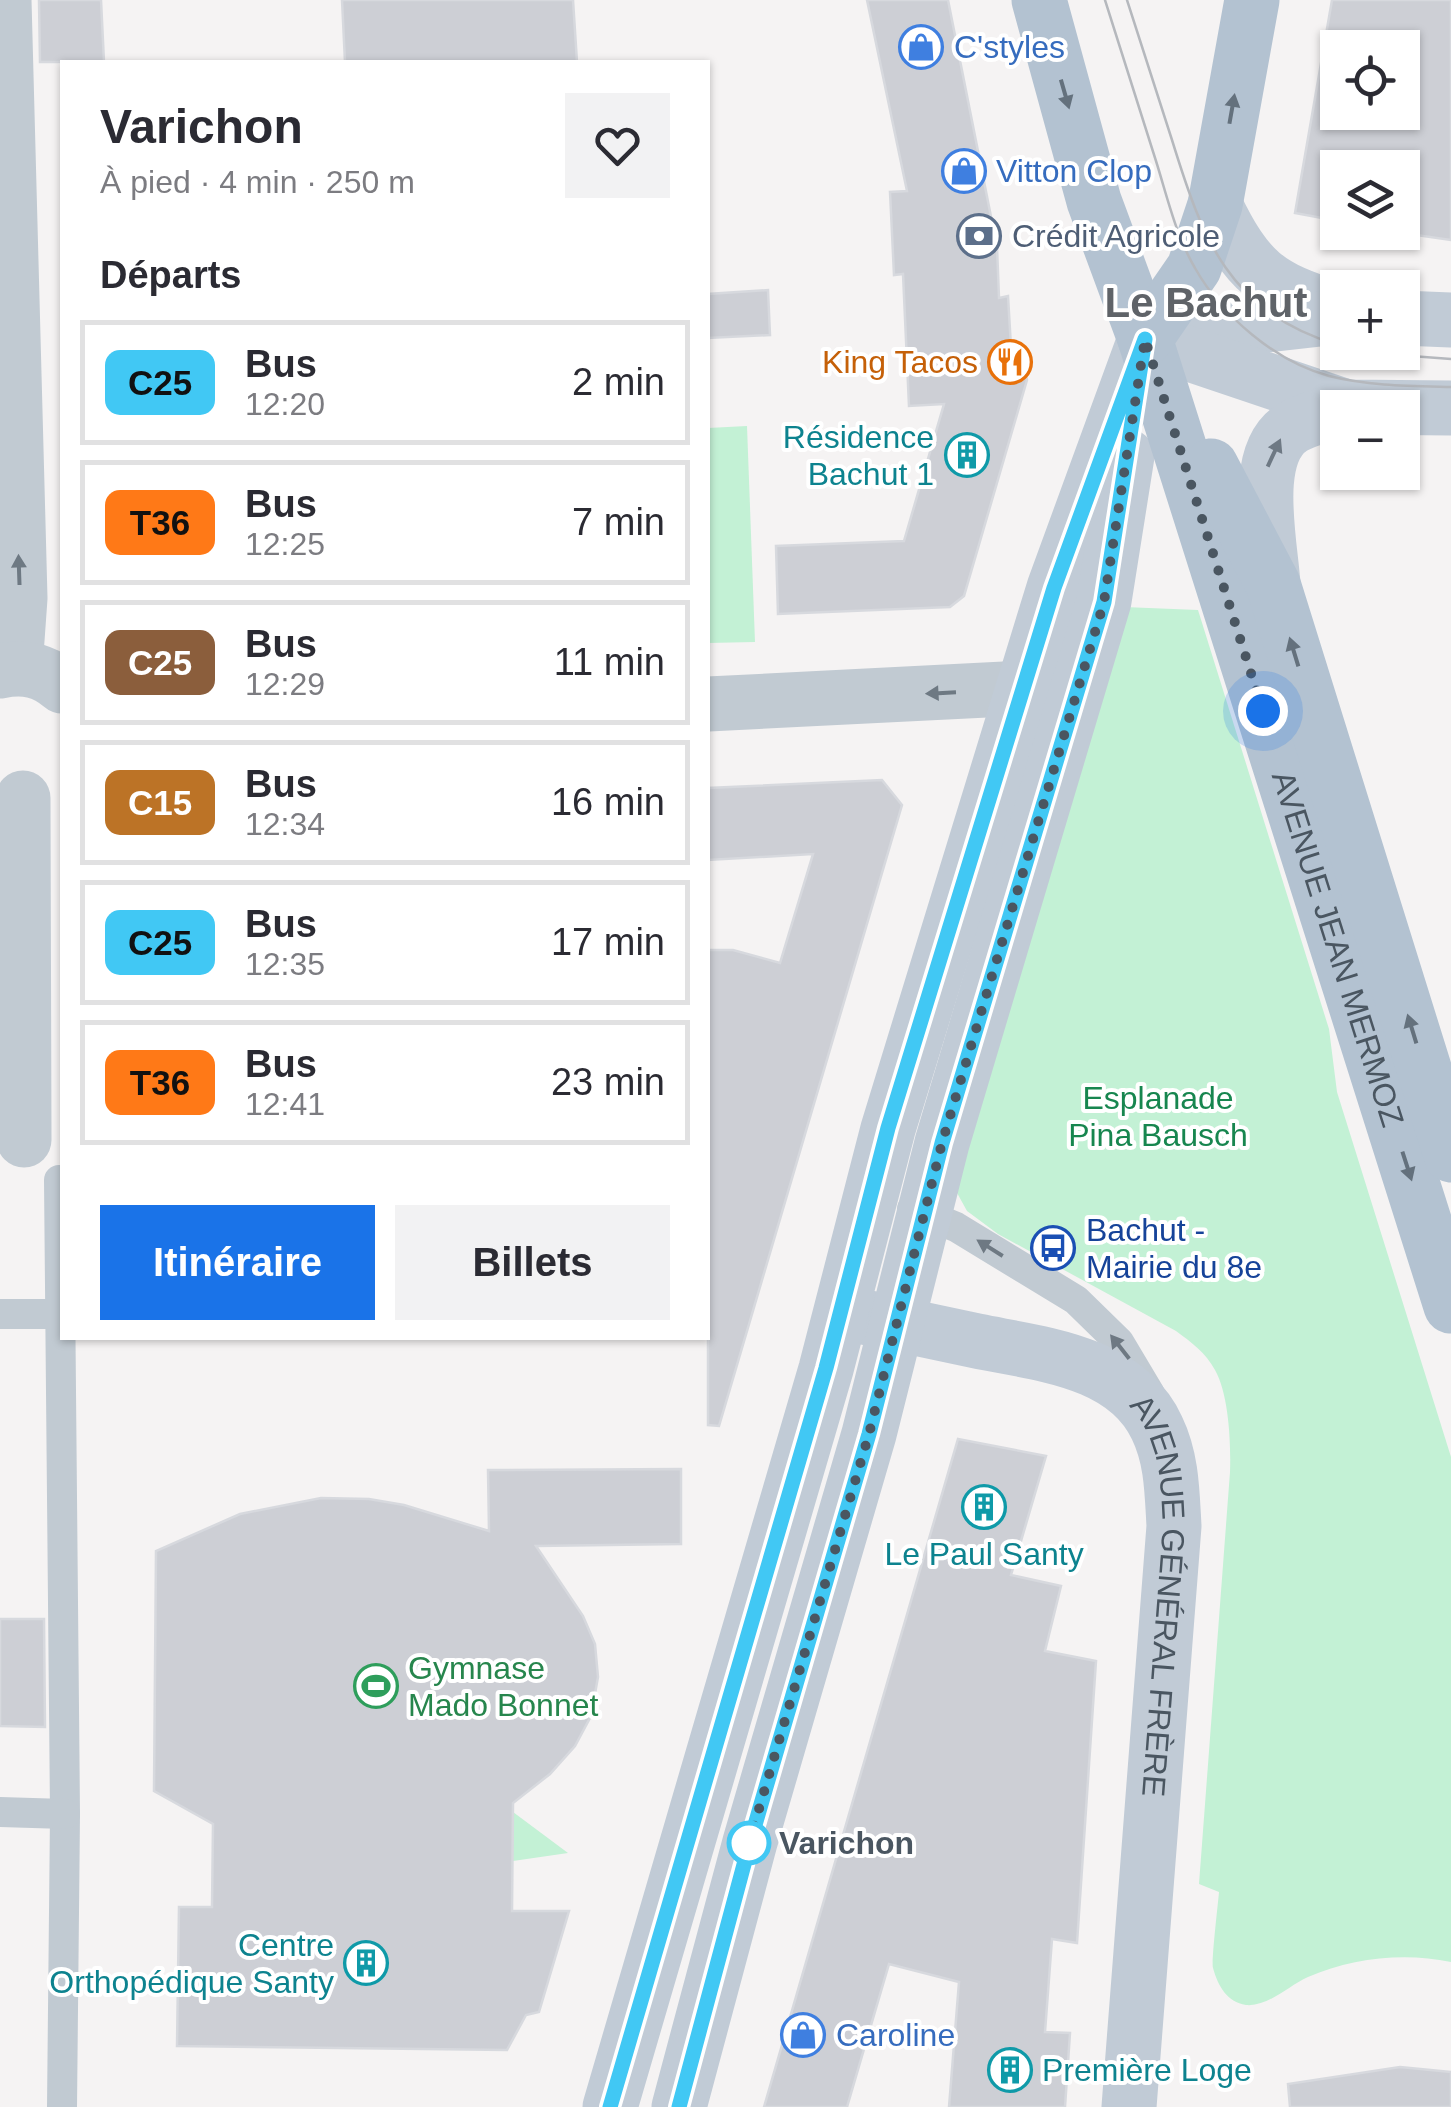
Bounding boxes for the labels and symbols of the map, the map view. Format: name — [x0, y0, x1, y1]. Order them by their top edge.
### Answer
shop icon: C'styles — [898, 24, 944, 70]
place label: C'styles — [954, 29, 1065, 65]
one-way arrow — [1057, 79, 1073, 110]
one-way arrow — [1225, 93, 1240, 125]
shop icon: Vitton Clop — [941, 148, 987, 194]
place label: Vitton Clop — [996, 153, 1152, 189]
bank icon: Crédit Agricole — [956, 213, 1002, 259]
place label: Crédit Agricole — [1012, 218, 1220, 254]
district label: Le Bachut — [1104, 279, 1308, 326]
restaurant icon: King Tacos — [987, 339, 1033, 385]
place label: King Tacos — [822, 344, 978, 380]
place label: Résidence Bachut 1 — [783, 419, 934, 492]
building icon: Résidence Bachut 1 — [944, 432, 990, 478]
one-way arrow — [1265, 439, 1282, 468]
one-way arrow — [10, 554, 26, 586]
one-way arrow — [1286, 636, 1301, 666]
one-way arrow — [924, 685, 956, 701]
your location — [1238, 686, 1288, 736]
street label: AVENUE JEAN MERMOZ — [1265, 766, 1411, 1131]
one-way arrow — [1403, 1014, 1418, 1044]
park label: Esplanade Pina Bausch — [1068, 1080, 1248, 1153]
one-way arrow — [1400, 1151, 1415, 1181]
place label: Bachut - Mairie du 8e — [1086, 1212, 1262, 1285]
bus stop icon: Bachut - Mairie du 8e — [1030, 1225, 1076, 1271]
one-way arrow — [976, 1240, 1004, 1257]
one-way arrow — [1110, 1334, 1131, 1360]
street label: AVENUE GÉNÉRAL FRÈRE — [1123, 1387, 1192, 1798]
building icon: Le Paul Santy — [961, 1484, 1007, 1530]
place label: Le Paul Santy — [884, 1536, 1084, 1572]
place label: Gymnase Mado Bonnet — [408, 1650, 598, 1723]
sports icon: Gymnase Mado Bonnet — [353, 1663, 399, 1709]
marker: Varichon — [728, 1822, 770, 1864]
place label: Varichon — [779, 1825, 914, 1861]
place label: Centre Orthopédique Santy — [49, 1927, 334, 2000]
building icon: Centre Orthopédique Santy — [343, 1940, 389, 1986]
shop icon: Caroline — [780, 2012, 826, 2058]
place label: Caroline — [836, 2017, 955, 2053]
building icon: Première Loge — [987, 2047, 1033, 2093]
place label: Première Loge — [1042, 2052, 1252, 2088]

